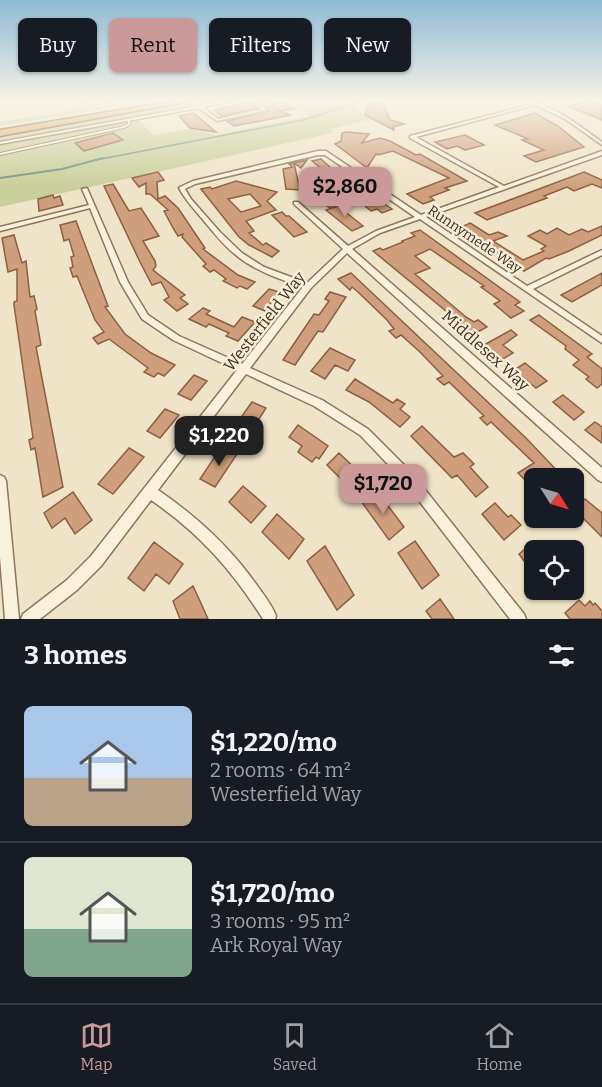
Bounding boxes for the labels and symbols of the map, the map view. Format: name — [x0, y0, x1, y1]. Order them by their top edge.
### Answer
pin: $2,860 — [296, 167, 394, 218]
street label: Runnymede Way — [424, 202, 525, 278]
street label: Westerfield Way — [220, 267, 309, 375]
street label: Middlesex Way — [438, 306, 534, 395]
pin: $1,220 — [170, 416, 268, 467]
pin: $1,720 — [334, 464, 432, 515]
north arrow — [524, 468, 584, 528]

